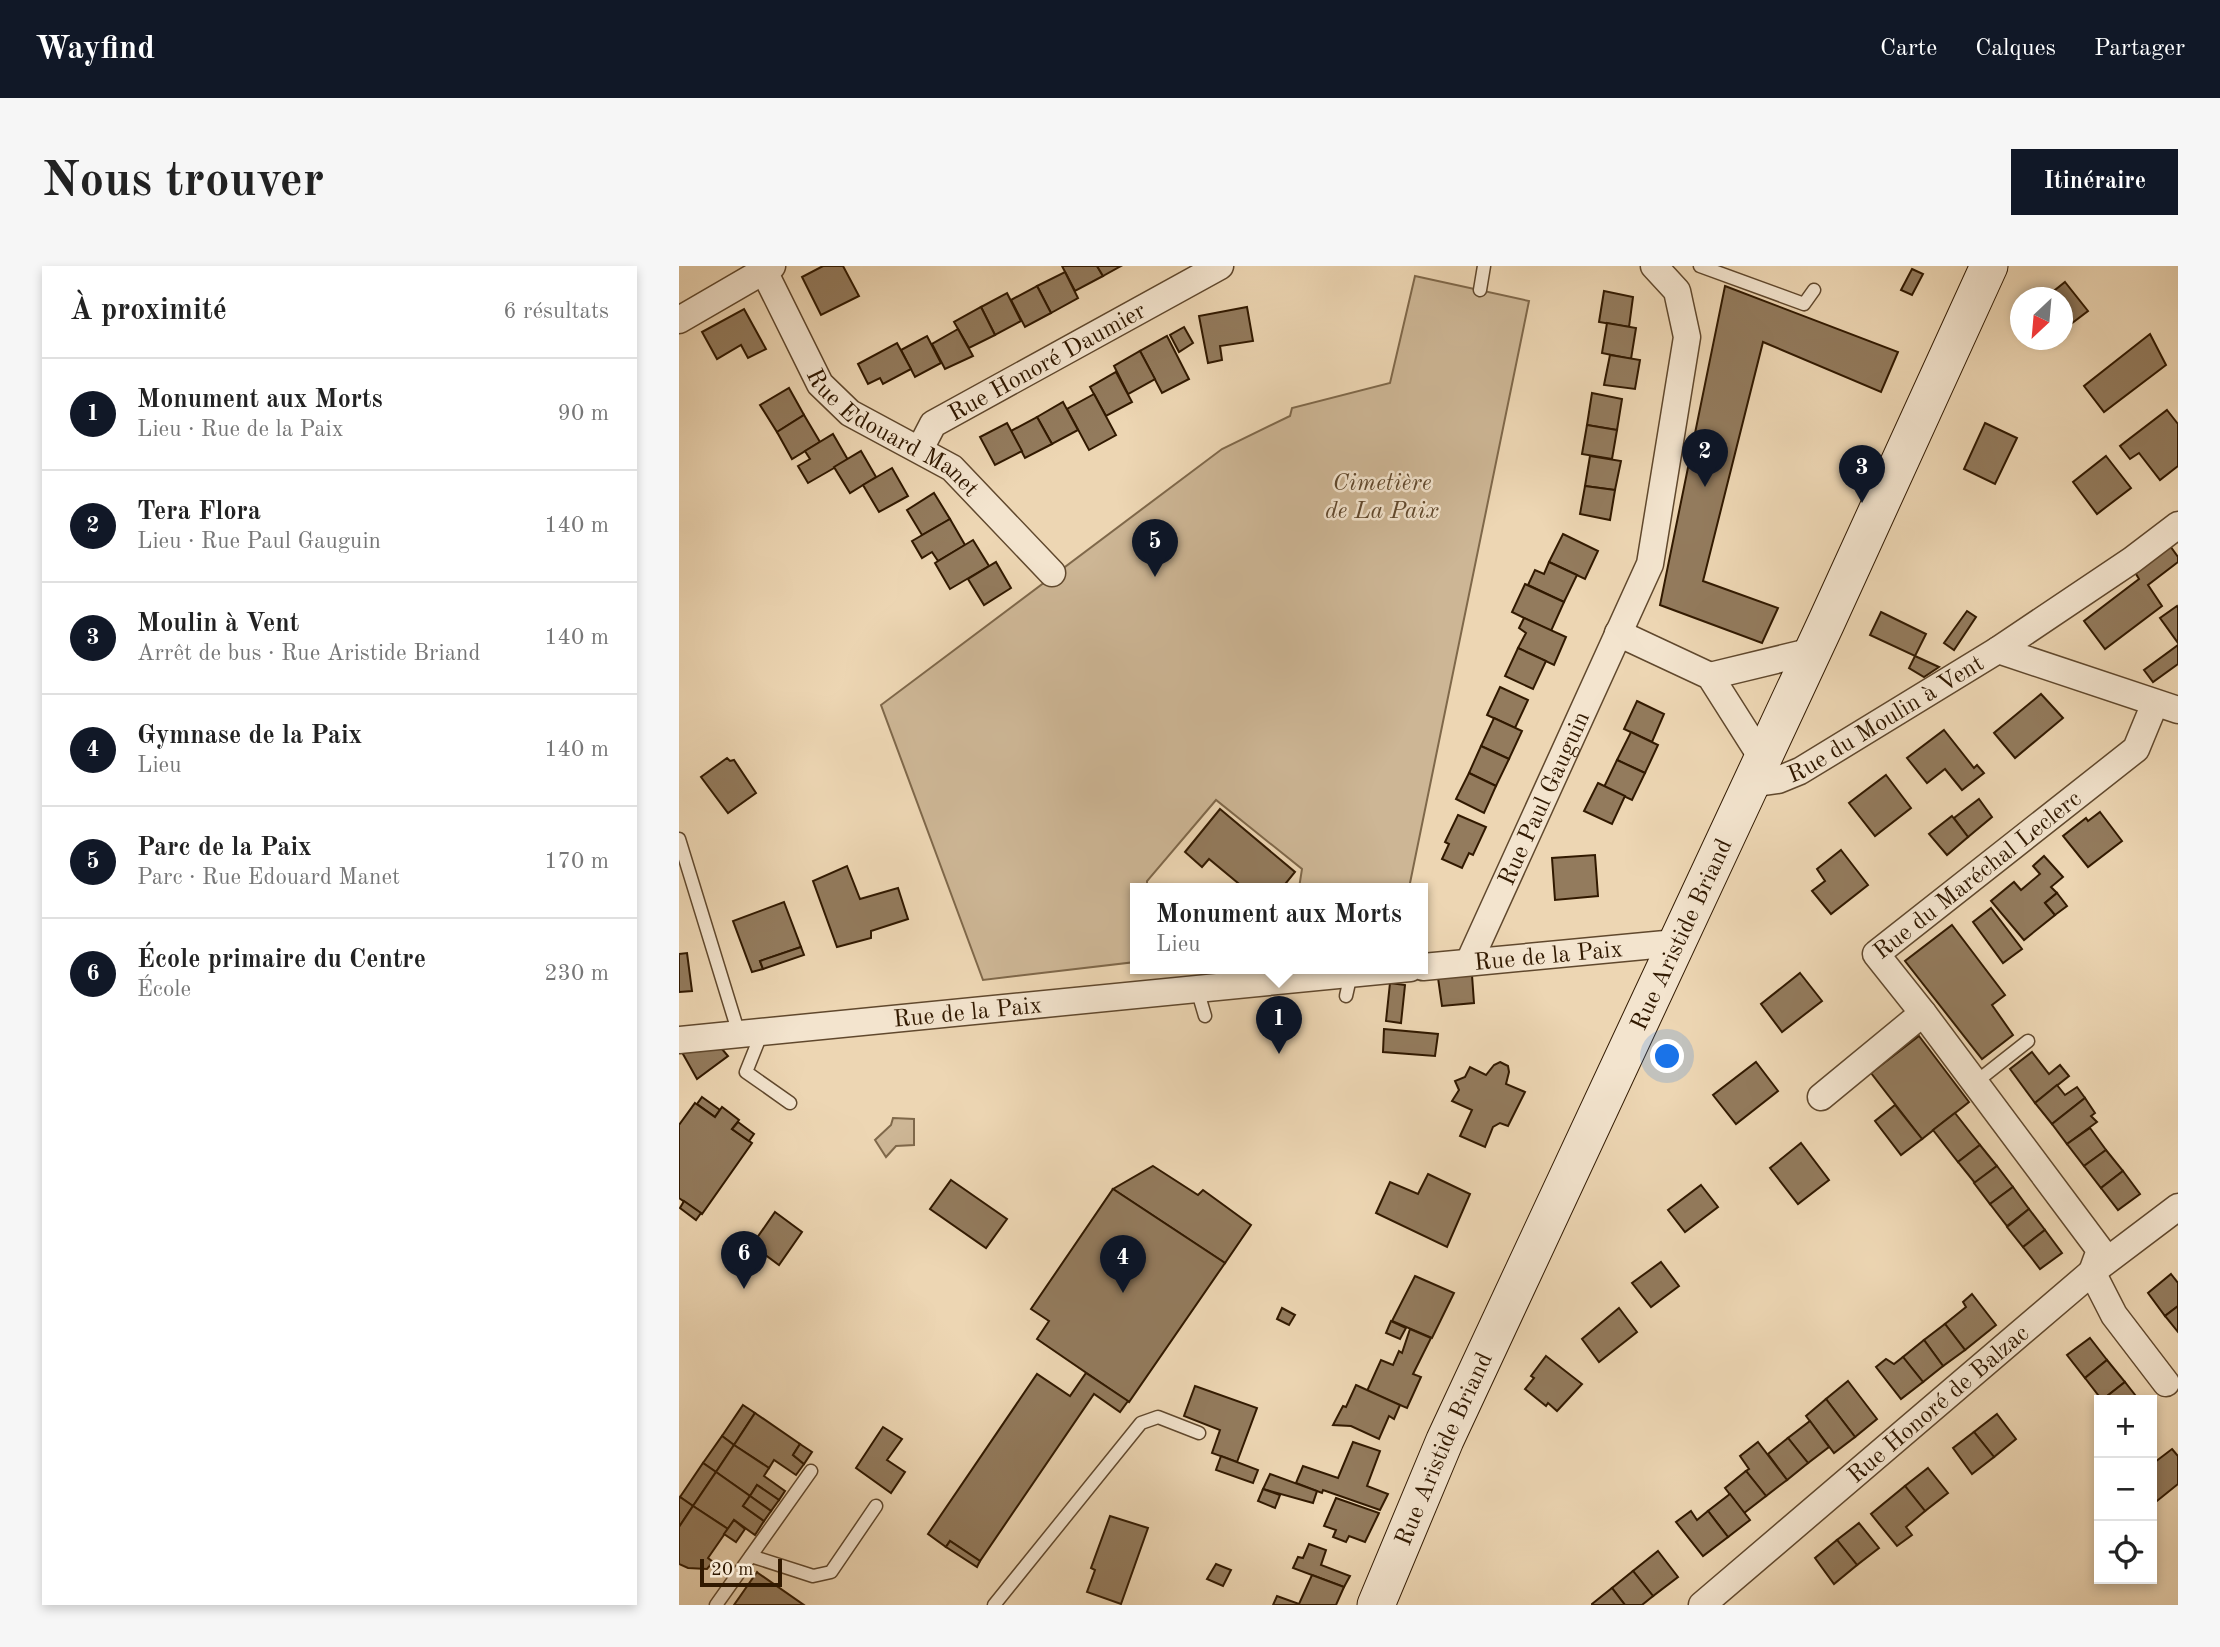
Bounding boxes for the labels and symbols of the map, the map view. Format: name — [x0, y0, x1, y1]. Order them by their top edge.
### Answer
north arrow — [2010, 287, 2073, 350]
street label: Rue Honoré Daumier — [945, 299, 1150, 427]
street label: Rue Edouard Manet — [801, 366, 983, 502]
pin: 2 — [1682, 429, 1728, 487]
pin: 3 — [1839, 445, 1885, 503]
park label: Cimetière de La Paix — [1325, 472, 1440, 524]
pin: 5 — [1132, 519, 1178, 577]
street label: Rue du Moulin à Vent — [1785, 652, 1988, 789]
street label: Rue Paul Gauguin — [1495, 708, 1595, 890]
street label: Rue du Maréchal Leclerc — [1870, 787, 2086, 965]
street label: Rue Aristide Briand — [1628, 836, 1738, 1034]
street label: Rue de la Paix — [1473, 938, 1624, 976]
street label: Rue de la Paix — [892, 994, 1043, 1033]
pin: 1 — [1256, 996, 1302, 1054]
your location — [1650, 1039, 1684, 1073]
pin: 6 — [721, 1231, 767, 1289]
pin: 4 — [1100, 1235, 1146, 1293]
street label: Rue Honoré de Balzac — [1844, 1322, 2034, 1489]
street label: Rue Aristide Briand — [1392, 1349, 1498, 1550]
scale bar — [700, 1556, 782, 1588]

